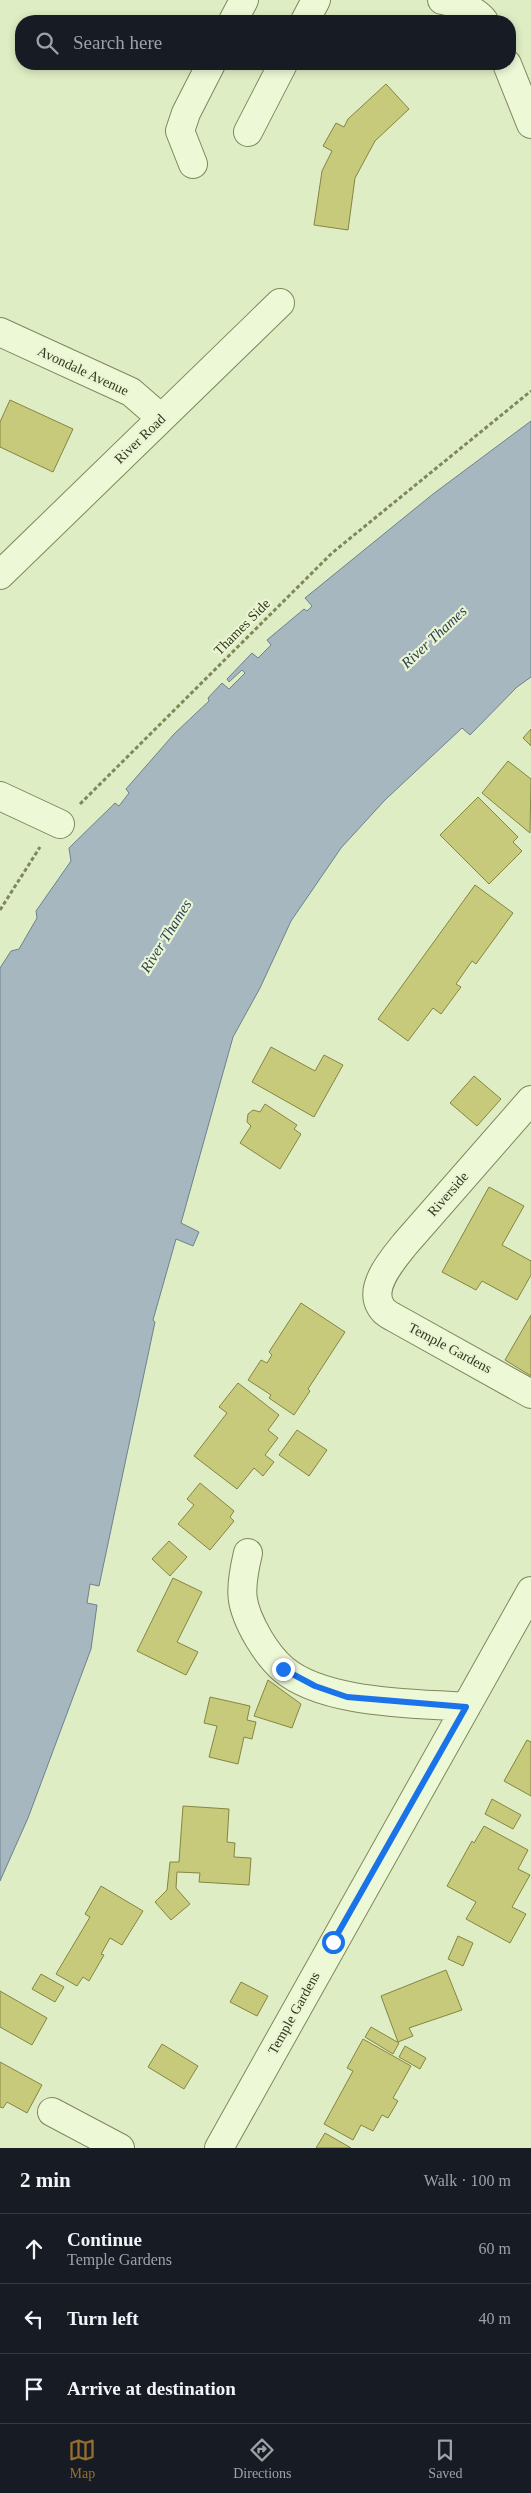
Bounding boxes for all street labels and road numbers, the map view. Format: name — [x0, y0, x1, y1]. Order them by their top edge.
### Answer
street label: Avondale Avenue — [35, 343, 131, 399]
street label: River Road — [112, 411, 168, 467]
street label: Thames Side — [211, 596, 273, 658]
street label: Riverside — [425, 1169, 471, 1219]
street label: Temple Gardens — [406, 1320, 494, 1376]
street label: Temple Gardens — [265, 1969, 323, 2057]

